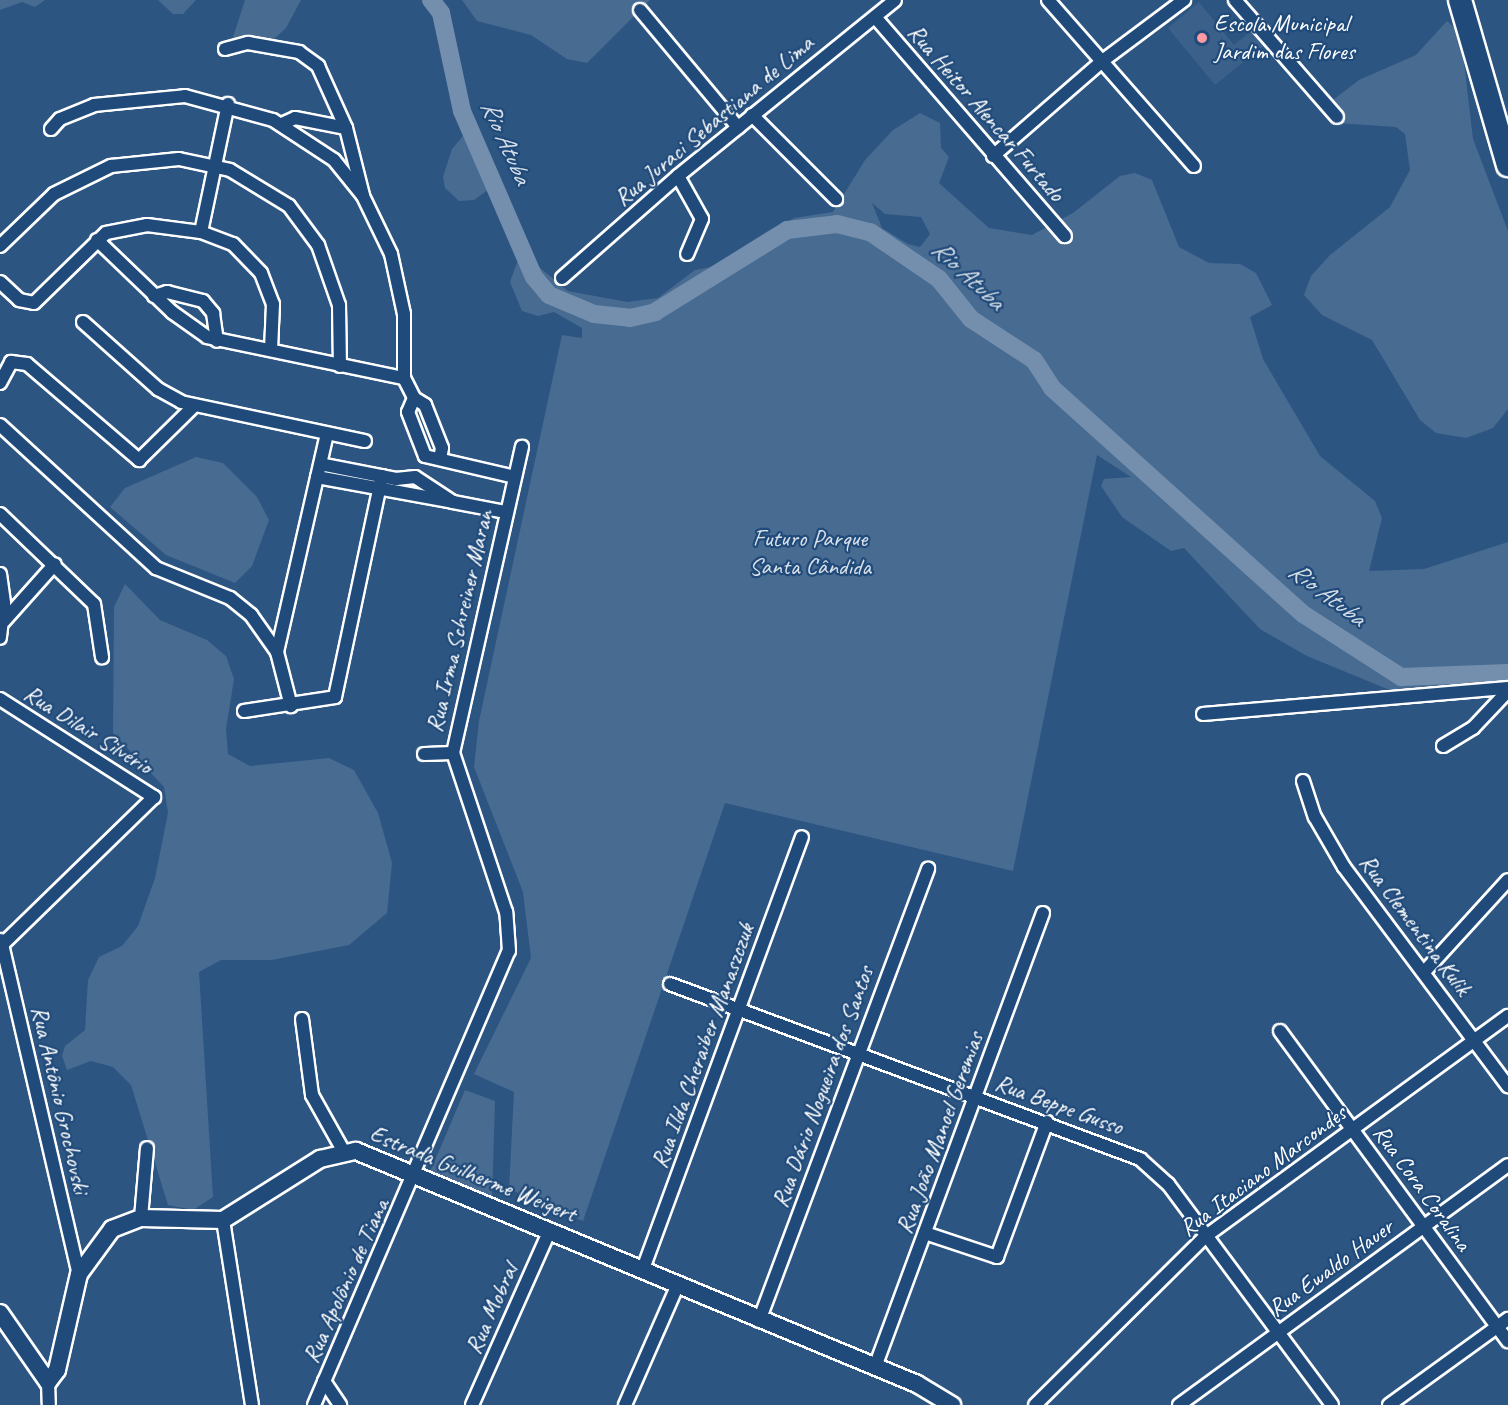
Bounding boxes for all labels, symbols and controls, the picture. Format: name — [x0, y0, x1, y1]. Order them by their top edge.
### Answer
place label: Escola Municipal Jardim das Flores — [1214, 10, 1356, 66]
street label: Rua Heitor Alencar Furtado — [901, 19, 1071, 207]
street label: Rua Juraci Sebastiana de Lima — [610, 31, 818, 211]
marker: Escola Municipal Jardim das Flores — [1195, 31, 1209, 45]
water label: Rio Atuba — [474, 96, 538, 188]
water label: Rio Atuba — [925, 234, 1011, 316]
street label: Rua Irma Schreiner Maran — [420, 507, 500, 735]
park label: Futuro Parque Santa Cândida — [749, 525, 871, 581]
water label: Rio Atuba — [1283, 555, 1371, 633]
street label: Rua Dilair Silvério — [18, 679, 158, 781]
street label: Rua Clementina Kulik — [1352, 849, 1478, 1001]
street label: Rua Ilda Cheraiber Manaszczuk — [645, 919, 761, 1173]
street label: Rua Dário Nogueira dos Santos — [766, 963, 880, 1211]
street label: Rua Antônio Grochovski — [24, 1004, 96, 1196]
street label: Rua João Manoel Geremias — [890, 1027, 990, 1239]
street label: Rua Beppe Gusso — [991, 1069, 1127, 1141]
street label: Rua Itaciano Marcondes — [1174, 1099, 1352, 1243]
street label: Estrada Guilherme Weigert — [366, 1120, 580, 1228]
street label: Rua Cora Coralina — [1367, 1120, 1477, 1256]
street label: Rua Apolônio de Tiana — [297, 1194, 395, 1368]
street label: Rua Ewaldo Hauer — [1262, 1213, 1400, 1323]
street label: Rua Mobral — [460, 1260, 524, 1358]

